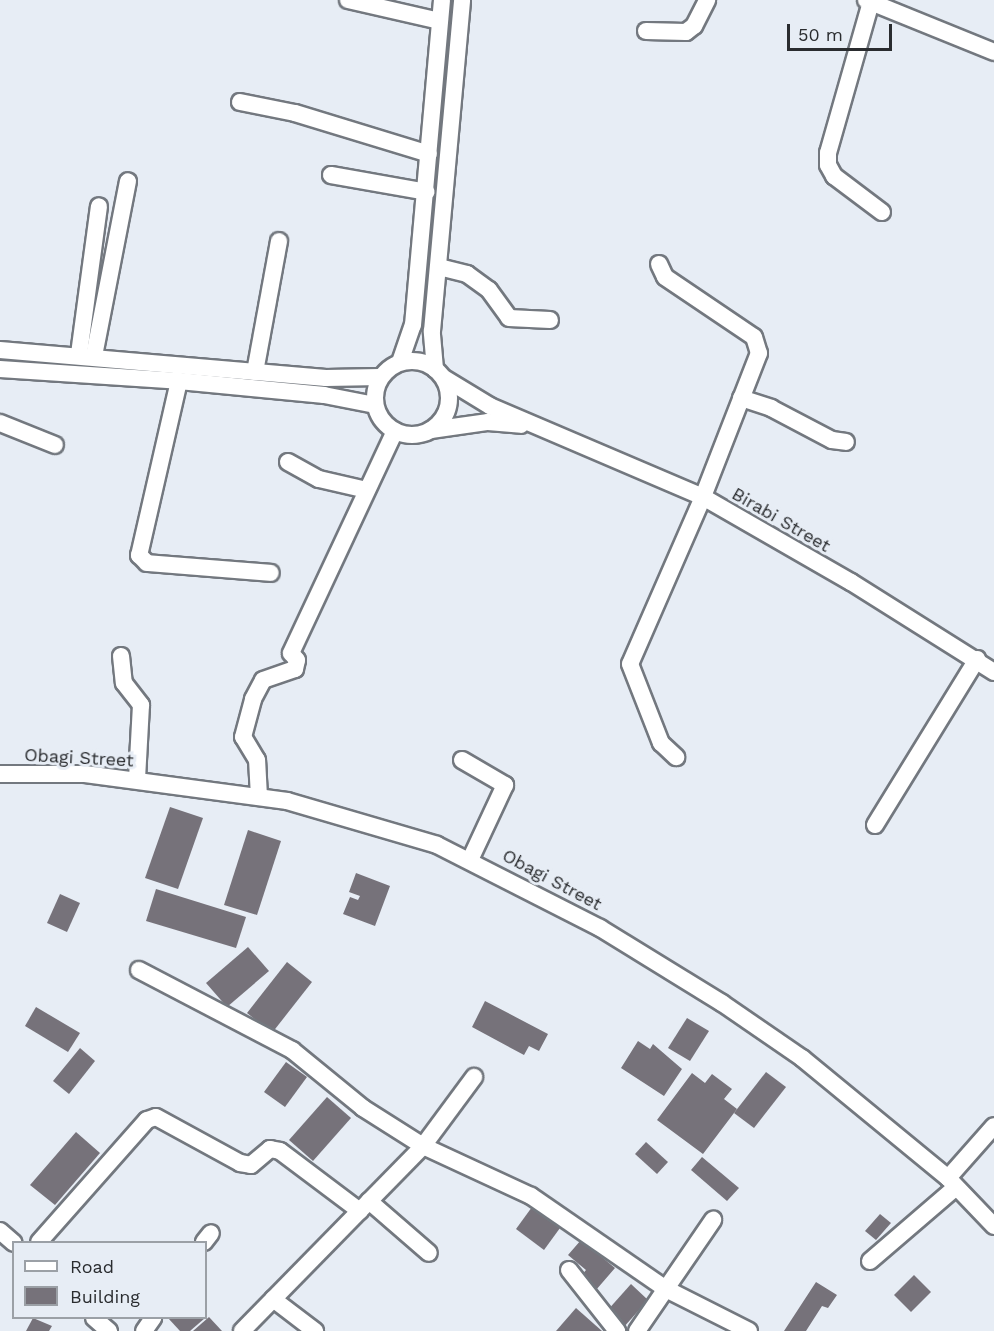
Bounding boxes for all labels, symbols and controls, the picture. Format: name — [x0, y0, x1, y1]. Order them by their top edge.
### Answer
scale bar — [790, 12, 895, 50]
text: 50 m — [798, 24, 843, 45]
street label: Birabi Street — [728, 483, 834, 557]
street label: Obagi Street — [24, 744, 134, 772]
street label: Obagi Street — [499, 845, 605, 915]
legend — [12, 1241, 207, 1319]
text: Road — [70, 1256, 114, 1277]
text: Building — [70, 1286, 140, 1307]

